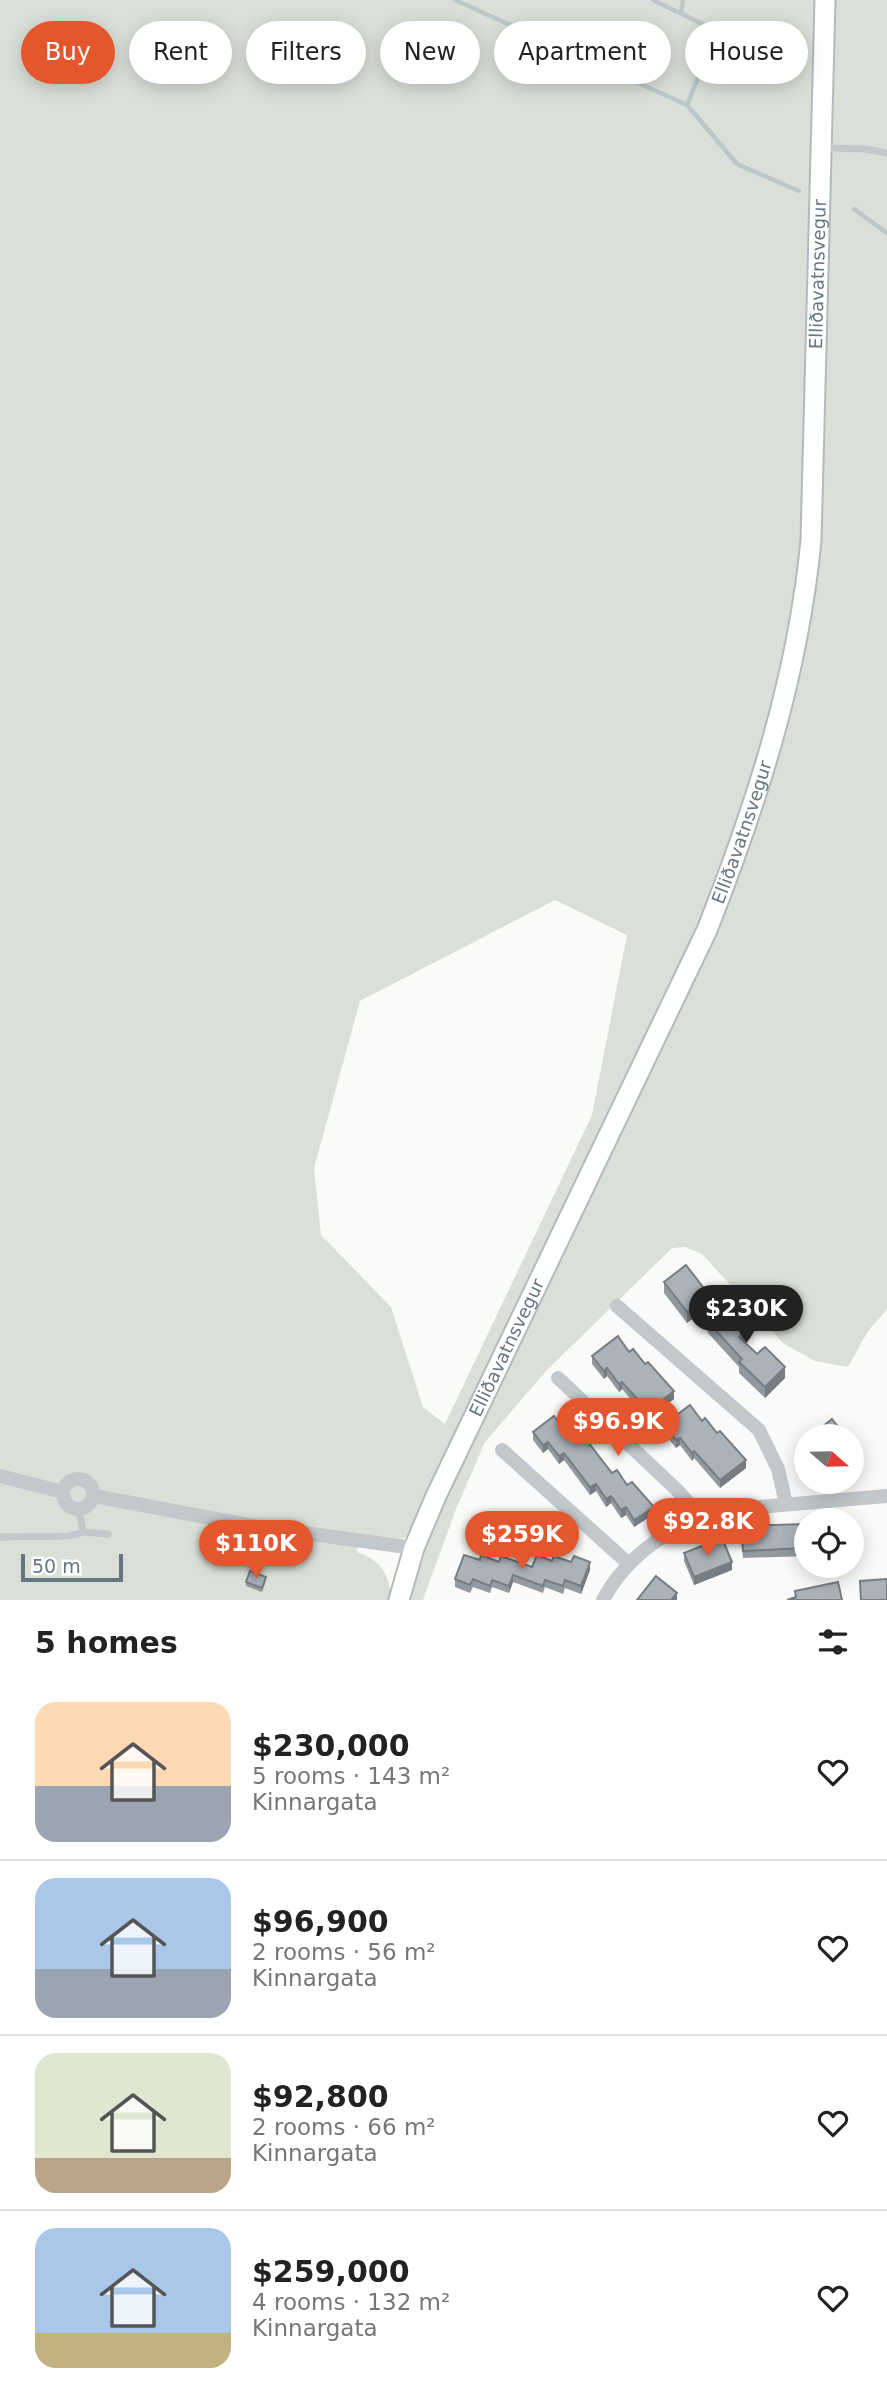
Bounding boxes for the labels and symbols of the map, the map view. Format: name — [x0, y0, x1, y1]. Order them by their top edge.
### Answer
street label: Elliðavatnsvegur — [805, 198, 830, 349]
street label: Elliðavatnsvegur — [707, 758, 776, 907]
street label: Elliðavatnsvegur — [465, 1275, 549, 1420]
pin: $230K — [697, 1286, 795, 1345]
pin: $96.9K — [561, 1398, 675, 1458]
north arrow — [794, 1424, 864, 1494]
pin: $92.8K — [651, 1498, 765, 1558]
pin: $259K — [473, 1512, 571, 1571]
pin: $110K — [207, 1520, 305, 1580]
scale bar — [21, 1551, 122, 1583]

